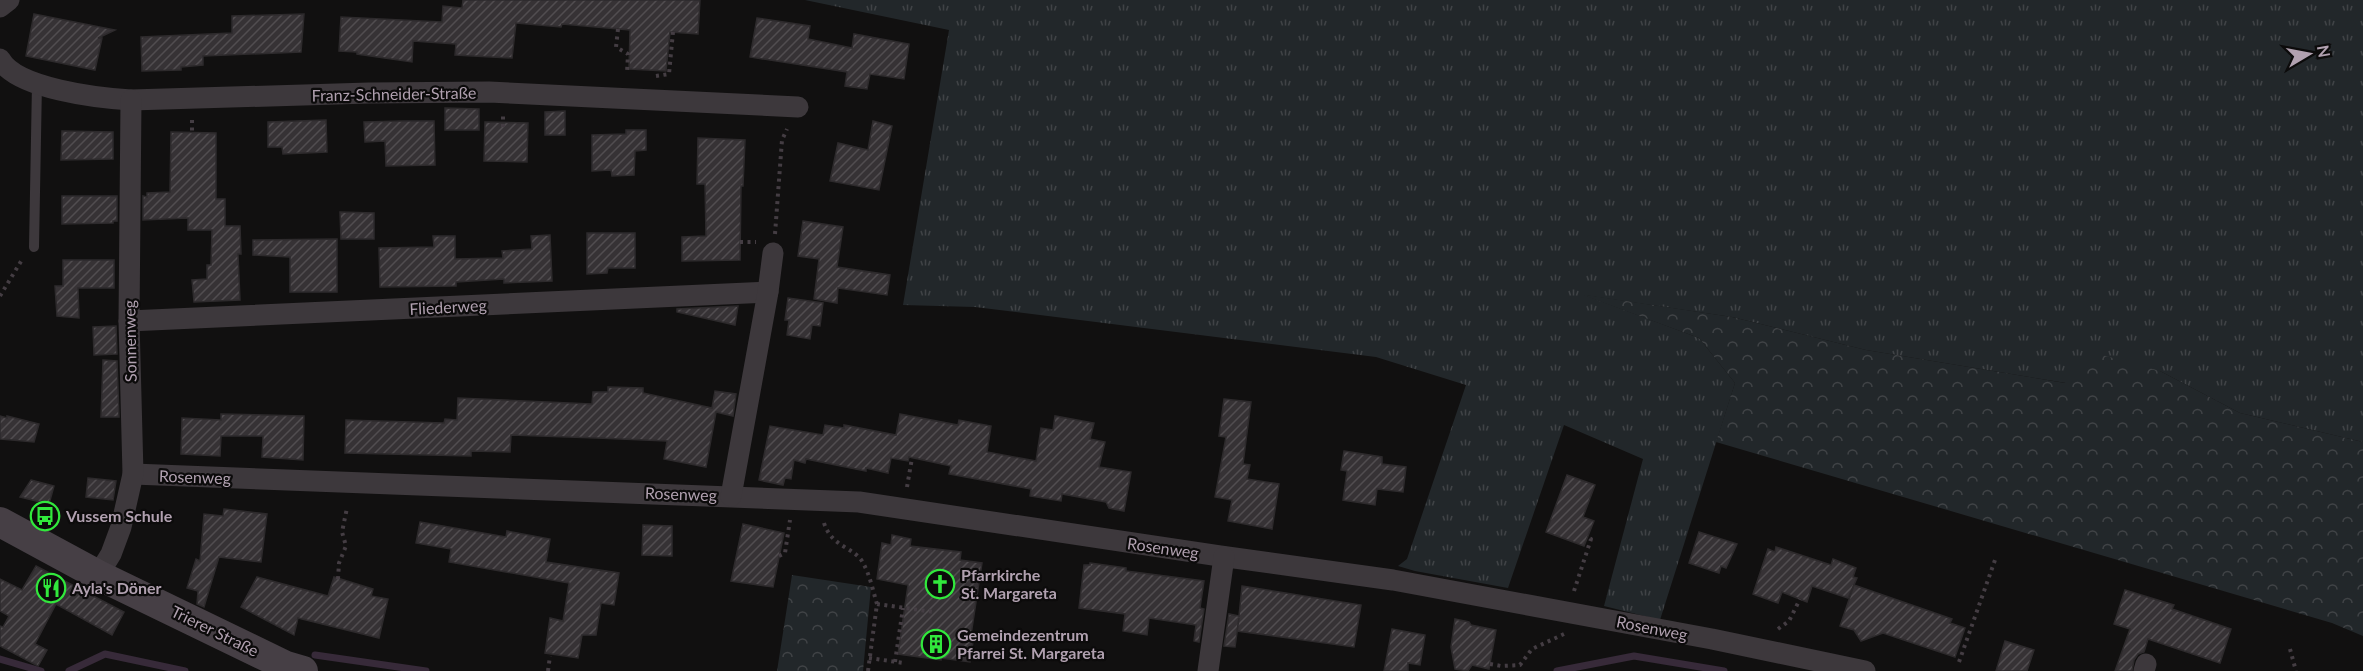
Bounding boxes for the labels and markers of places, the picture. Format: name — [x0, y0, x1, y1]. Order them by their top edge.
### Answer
bus stop icon: Vussem Schule — [29, 500, 61, 532]
place label: Vussem Schule — [65, 506, 173, 525]
place label: Pfarrkirche St. Margareta — [961, 565, 1057, 602]
church icon: Pfarrkirche St. Margareta — [924, 568, 956, 600]
restaurant icon: Ayla's Döner — [35, 572, 67, 604]
place label: Ayla's Döner — [71, 578, 162, 597]
place label: Gemeindezentrum Pfarrei St. Margareta — [957, 625, 1105, 662]
building icon: Gemeindezentrum Pfarrei St. Margareta — [920, 628, 952, 660]

